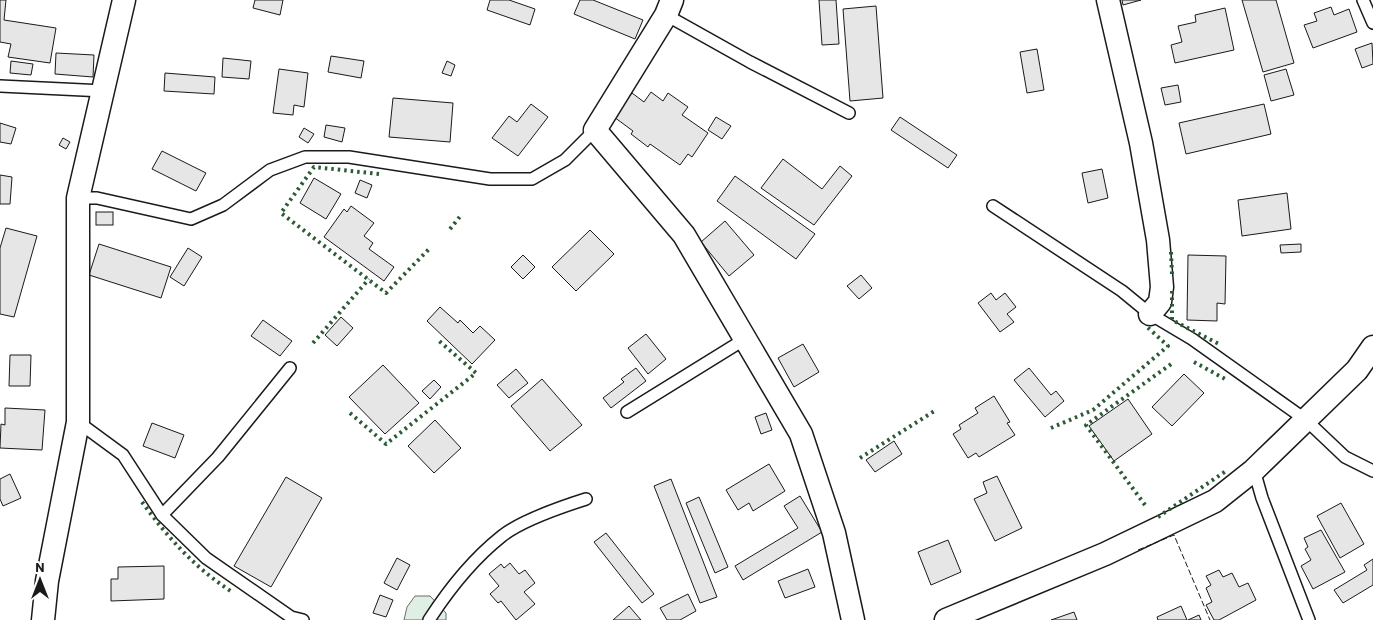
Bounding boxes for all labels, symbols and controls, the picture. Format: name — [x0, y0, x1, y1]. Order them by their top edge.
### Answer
north arrow — [15, 555, 65, 605]
text: N — [35, 558, 45, 575]

